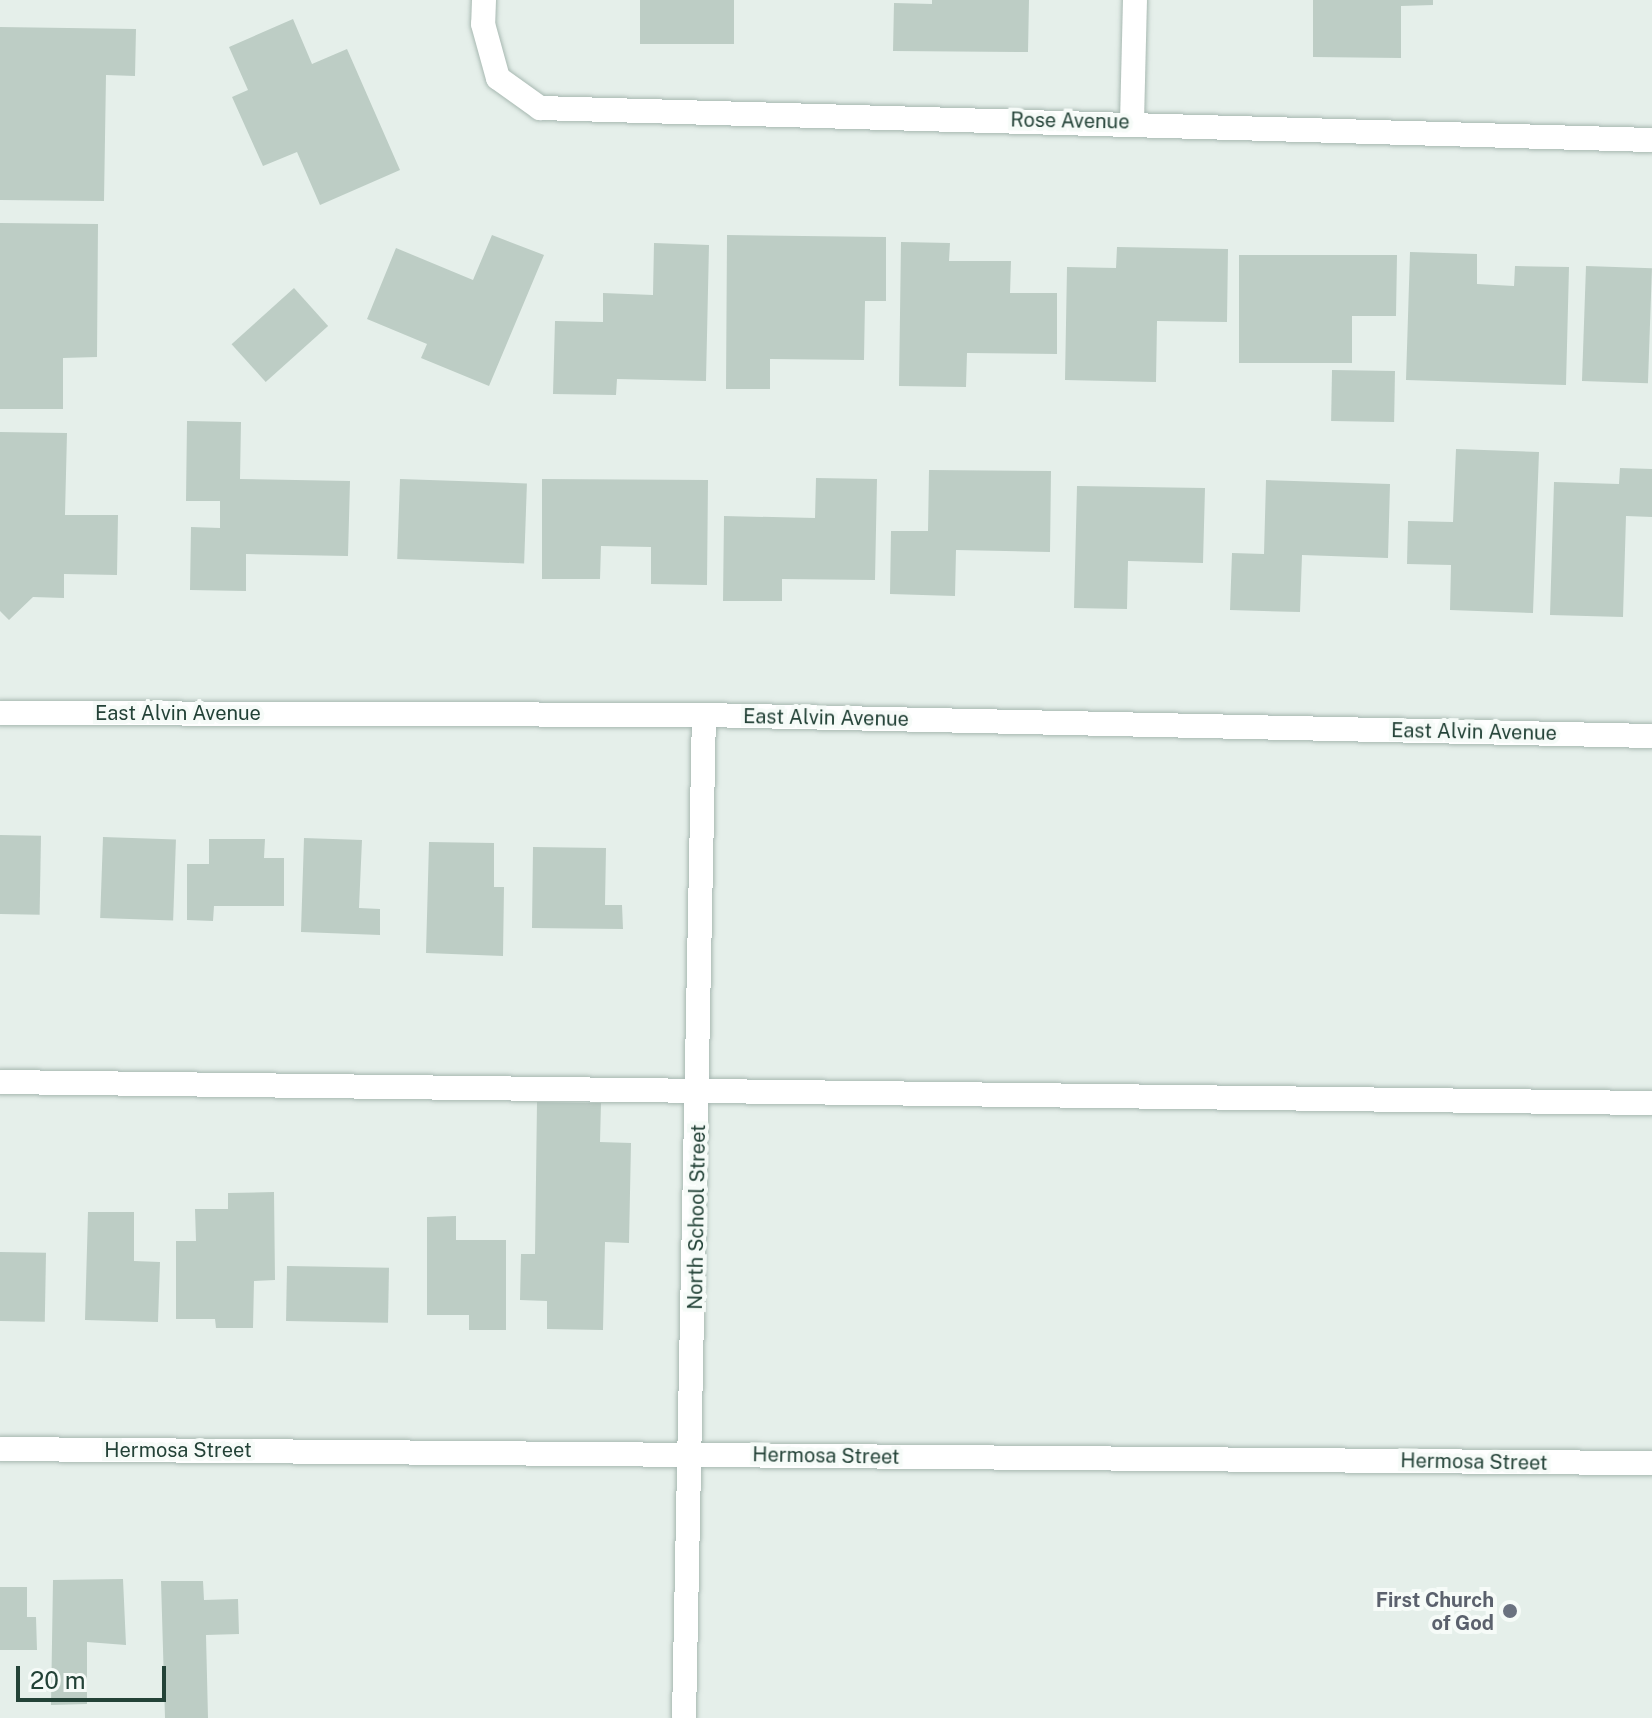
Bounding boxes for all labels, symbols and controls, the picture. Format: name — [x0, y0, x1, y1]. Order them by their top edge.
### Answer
street label: Rose Avenue — [1010, 108, 1130, 134]
street label: East Alvin Avenue — [95, 701, 261, 725]
street label: East Alvin Avenue — [743, 705, 909, 731]
street label: East Alvin Avenue — [1391, 719, 1557, 745]
street label: North School Street — [683, 1124, 711, 1310]
street label: Hermosa Street — [104, 1438, 252, 1462]
street label: Hermosa Street — [752, 1443, 900, 1469]
street label: Hermosa Street — [1400, 1449, 1548, 1475]
place label: First Church of God — [1376, 1588, 1494, 1635]
marker: First Church of God — [1501, 1602, 1519, 1620]
scale bar — [20, 1650, 170, 1700]
text: 20 m — [30, 1666, 86, 1694]

